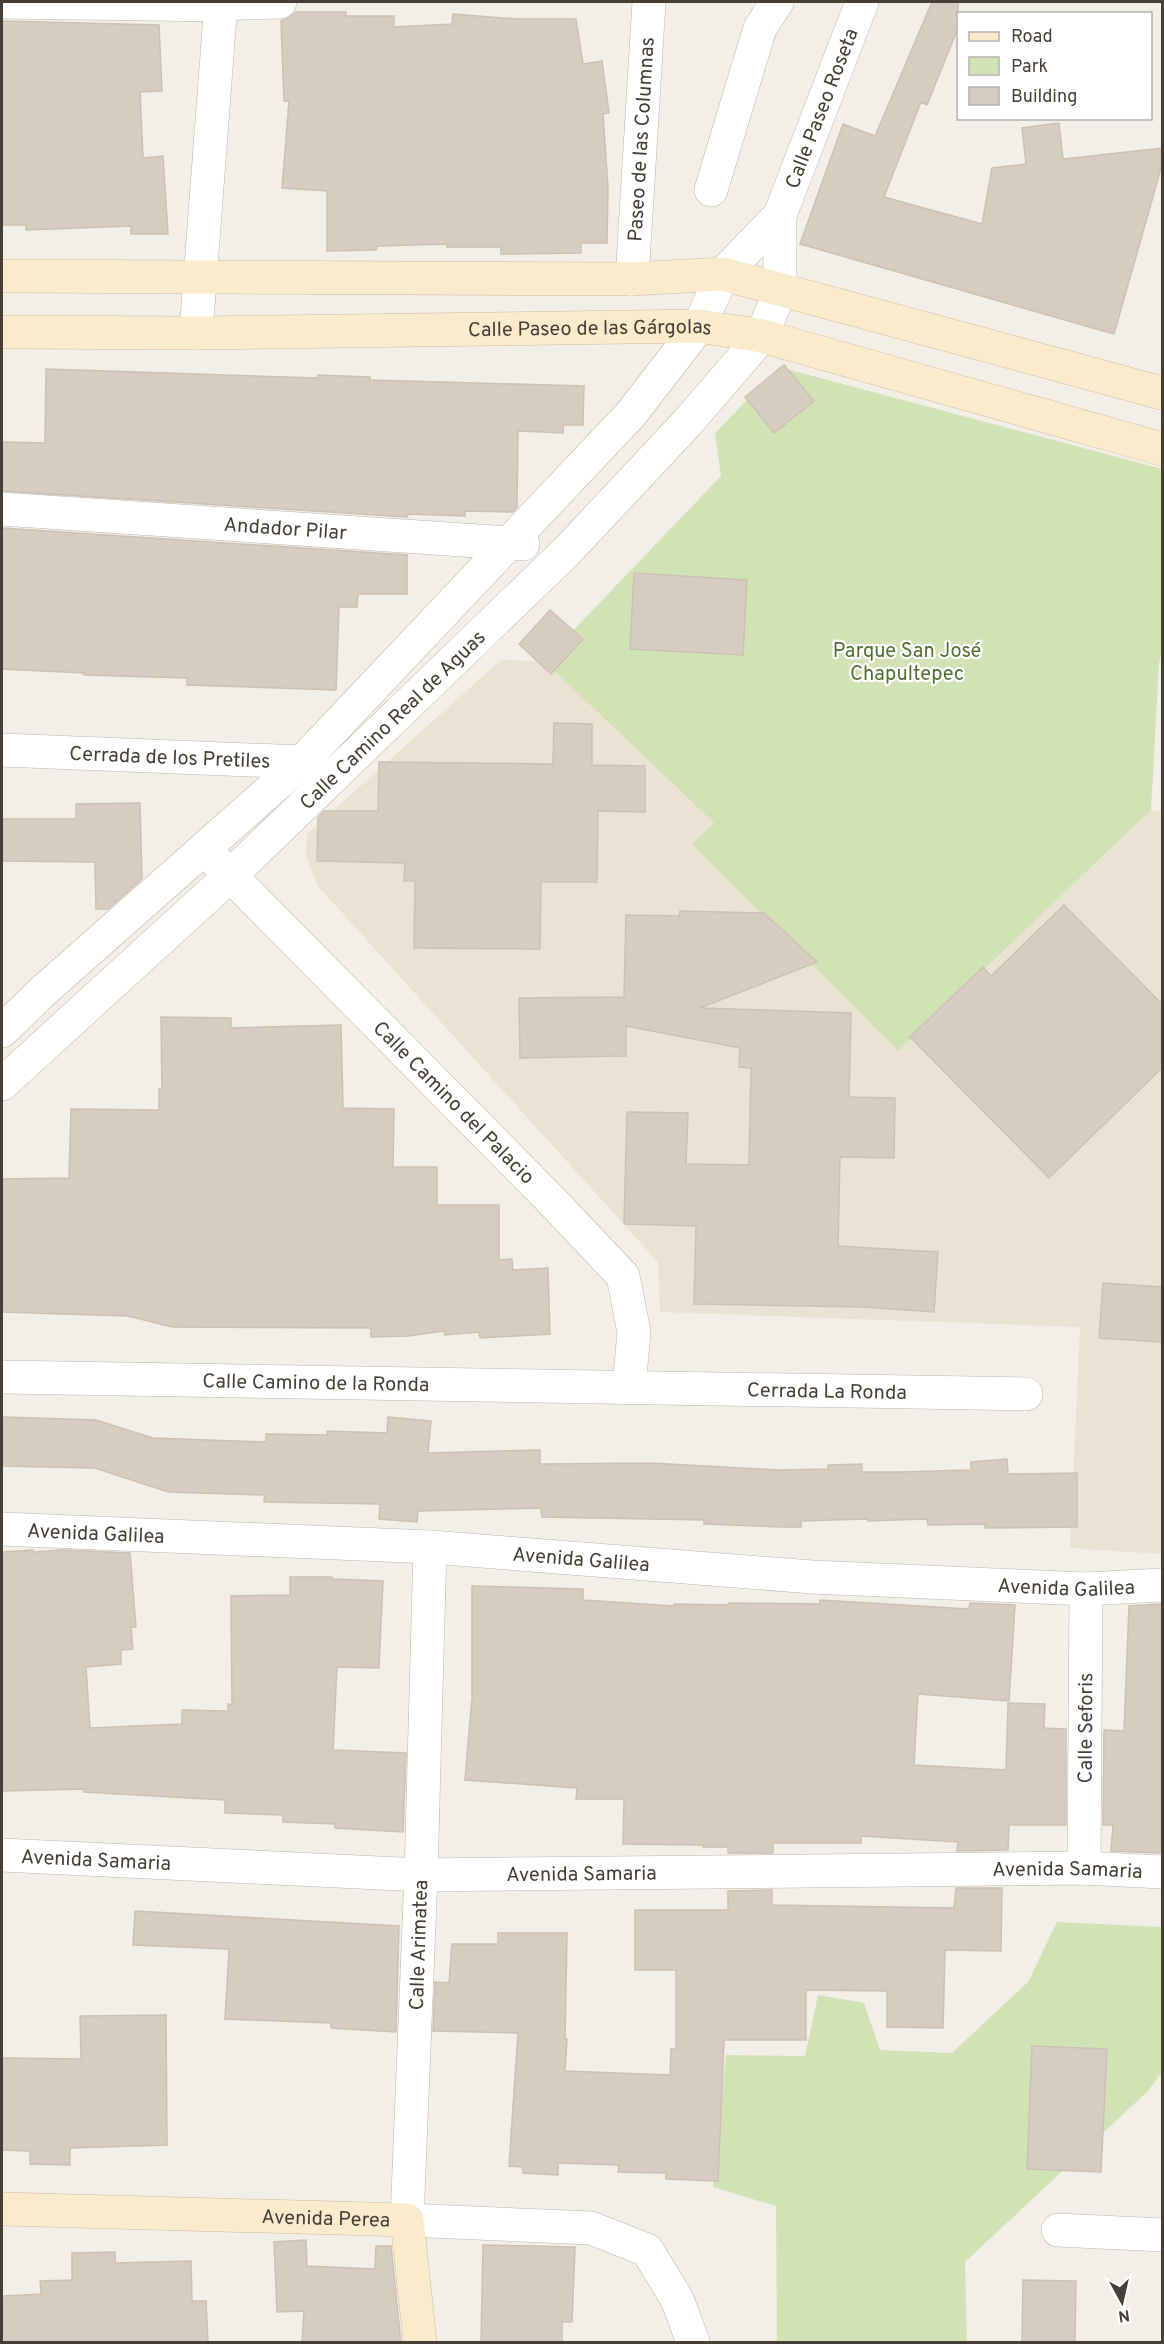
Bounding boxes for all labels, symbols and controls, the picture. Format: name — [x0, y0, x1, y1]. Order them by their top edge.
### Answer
legend — [957, 12, 1152, 120]
street label: Calle Paseo Roseta — [780, 25, 866, 193]
text: Road — [1011, 26, 1053, 49]
street label: Paseo de las Columnas — [623, 36, 662, 242]
text: Park — [1011, 56, 1048, 79]
text: Building — [1011, 86, 1077, 109]
street label: Calle Paseo de las Gárgolas — [468, 315, 714, 344]
street label: Andador Pilar — [223, 513, 348, 547]
street label: Calle Camino Real de Aguas — [295, 625, 492, 817]
park label: Parque San José Chapultepec — [833, 639, 981, 688]
street label: Cerrada de los Pretiles — [69, 742, 271, 776]
street label: Calle Camino del Palacio — [366, 1016, 539, 1191]
street label: Calle Camino de la Ronda — [202, 1369, 430, 1399]
street label: Cerrada La Ronda — [747, 1378, 907, 1407]
street label: Avenida Galilea — [27, 1519, 165, 1551]
street label: Avenida Galilea — [511, 1543, 651, 1579]
street label: Avenida Galilea — [997, 1574, 1136, 1604]
street label: Calle Seforis — [1074, 1672, 1100, 1784]
street label: Avenida Samaria — [20, 1845, 172, 1878]
street label: Avenida Samaria — [992, 1857, 1143, 1886]
street label: Avenida Samaria — [506, 1862, 657, 1889]
street label: Calle Arimatea — [405, 1879, 435, 2011]
street label: Avenida Perea — [261, 2205, 390, 2235]
north arrow — [1092, 2272, 1152, 2332]
text: N — [1117, 2304, 1131, 2326]

